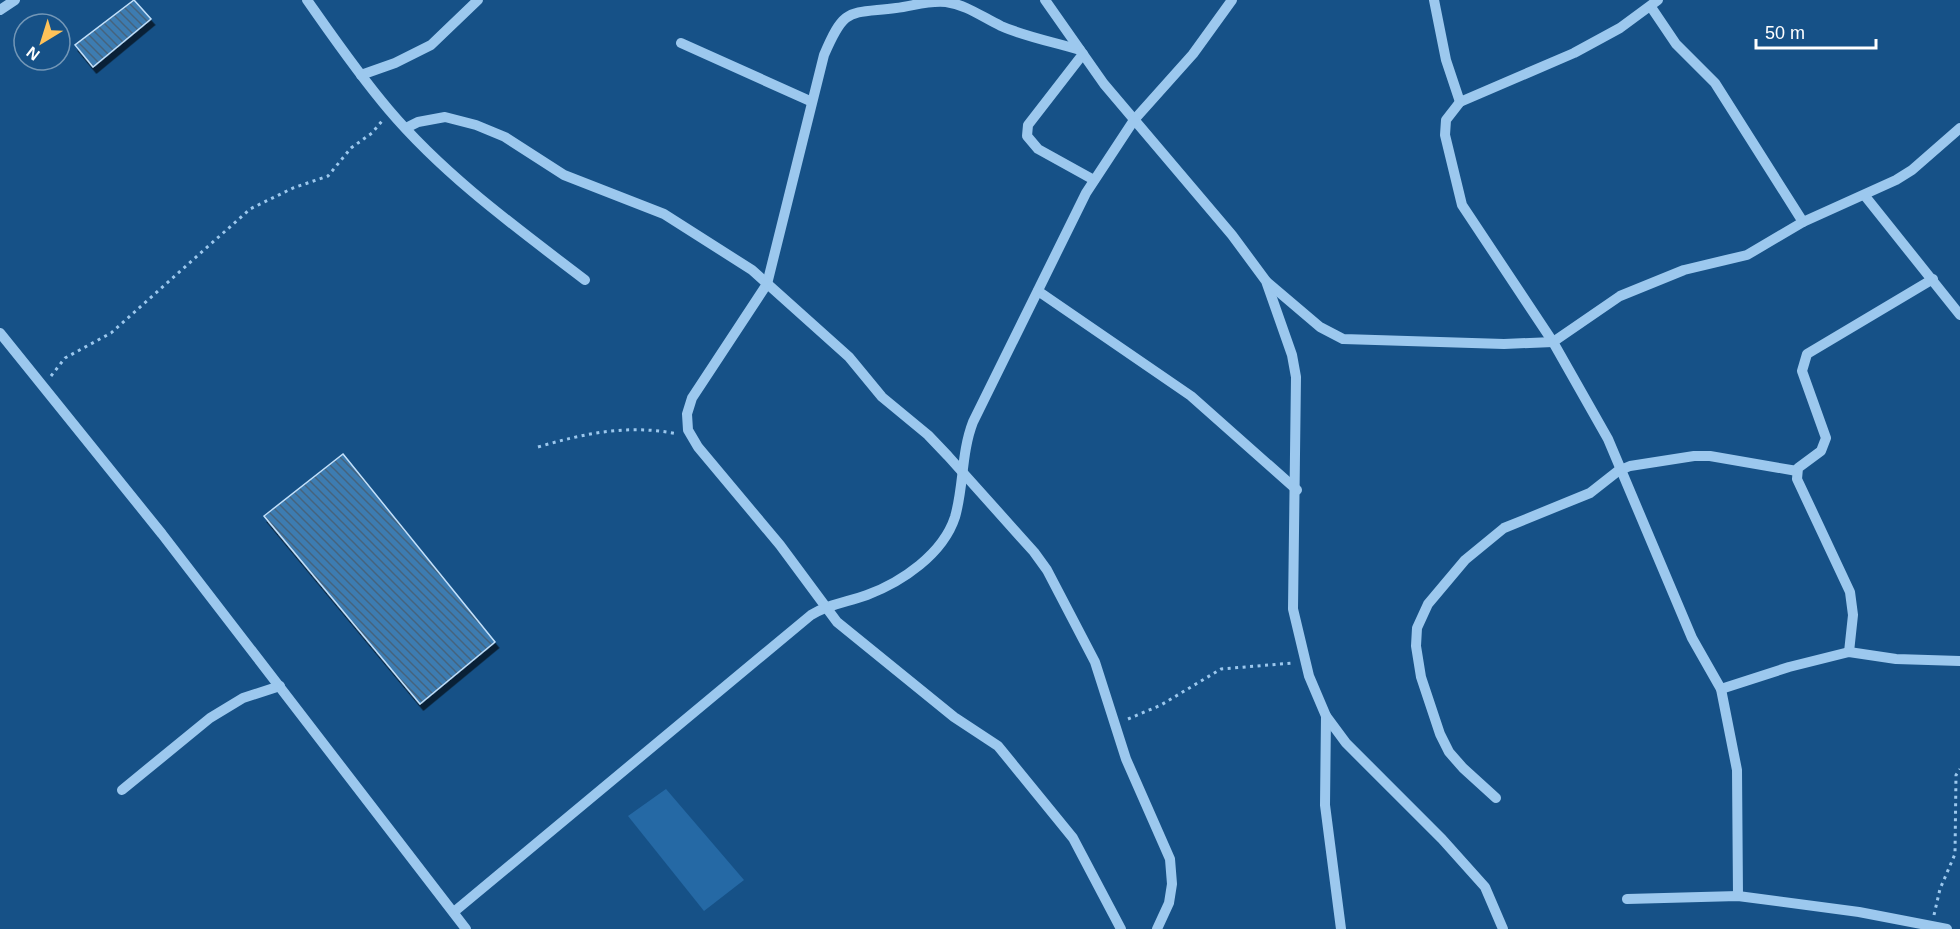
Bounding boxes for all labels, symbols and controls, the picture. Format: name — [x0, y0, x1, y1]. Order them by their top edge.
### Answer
north arrow — [12, 12, 72, 72]
scale bar — [1756, 12, 1876, 50]
text: 50 m — [1765, 23, 1805, 43]
text: N — [23, 43, 43, 64]

